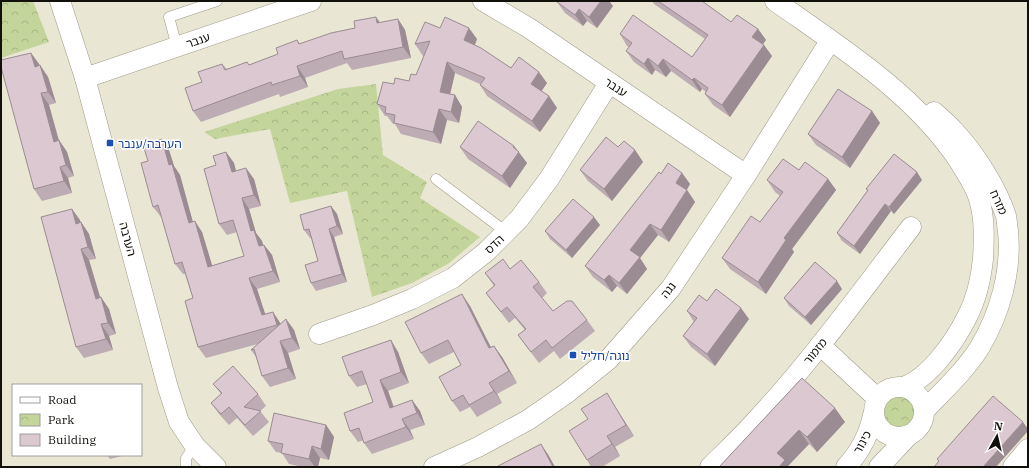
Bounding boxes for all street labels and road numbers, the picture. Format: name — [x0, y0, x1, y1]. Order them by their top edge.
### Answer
street label: ענבר — [184, 29, 212, 51]
street label: ענבר — [602, 74, 630, 100]
street label: מזרח — [987, 187, 1011, 217]
street label: הערבה — [116, 220, 140, 258]
street label: הדס — [481, 231, 507, 257]
street label: נגה — [657, 279, 679, 301]
street label: מזמור — [800, 335, 830, 367]
street label: כינור — [850, 428, 874, 456]

